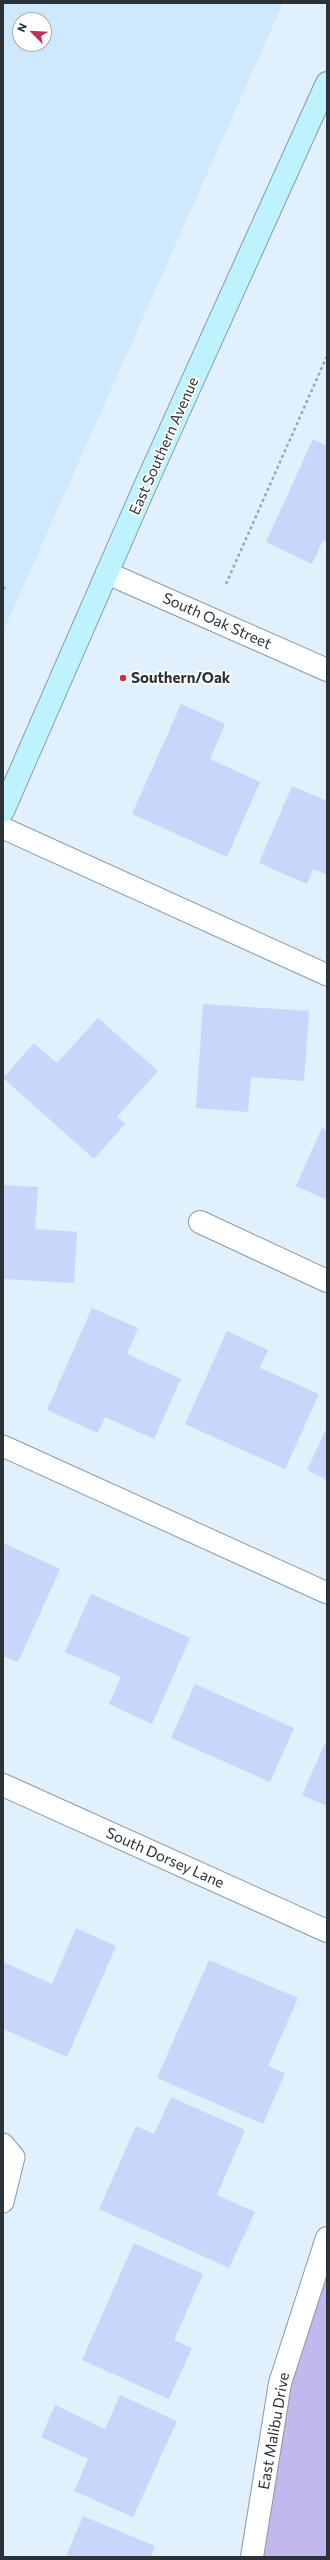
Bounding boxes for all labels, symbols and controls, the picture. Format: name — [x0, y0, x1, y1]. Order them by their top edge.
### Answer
north arrow — [12, 12, 52, 52]
text: N — [14, 21, 29, 34]
street label: East Southern Avenue — [126, 374, 202, 518]
street label: South Oak Street — [160, 589, 274, 653]
place label: Southern/Oak — [131, 669, 230, 687]
marker: Southern/Oak — [118, 673, 128, 683]
street label: South Dorsey Lane — [103, 1824, 227, 1892]
street label: East Malibu Drive — [255, 2371, 293, 2491]

